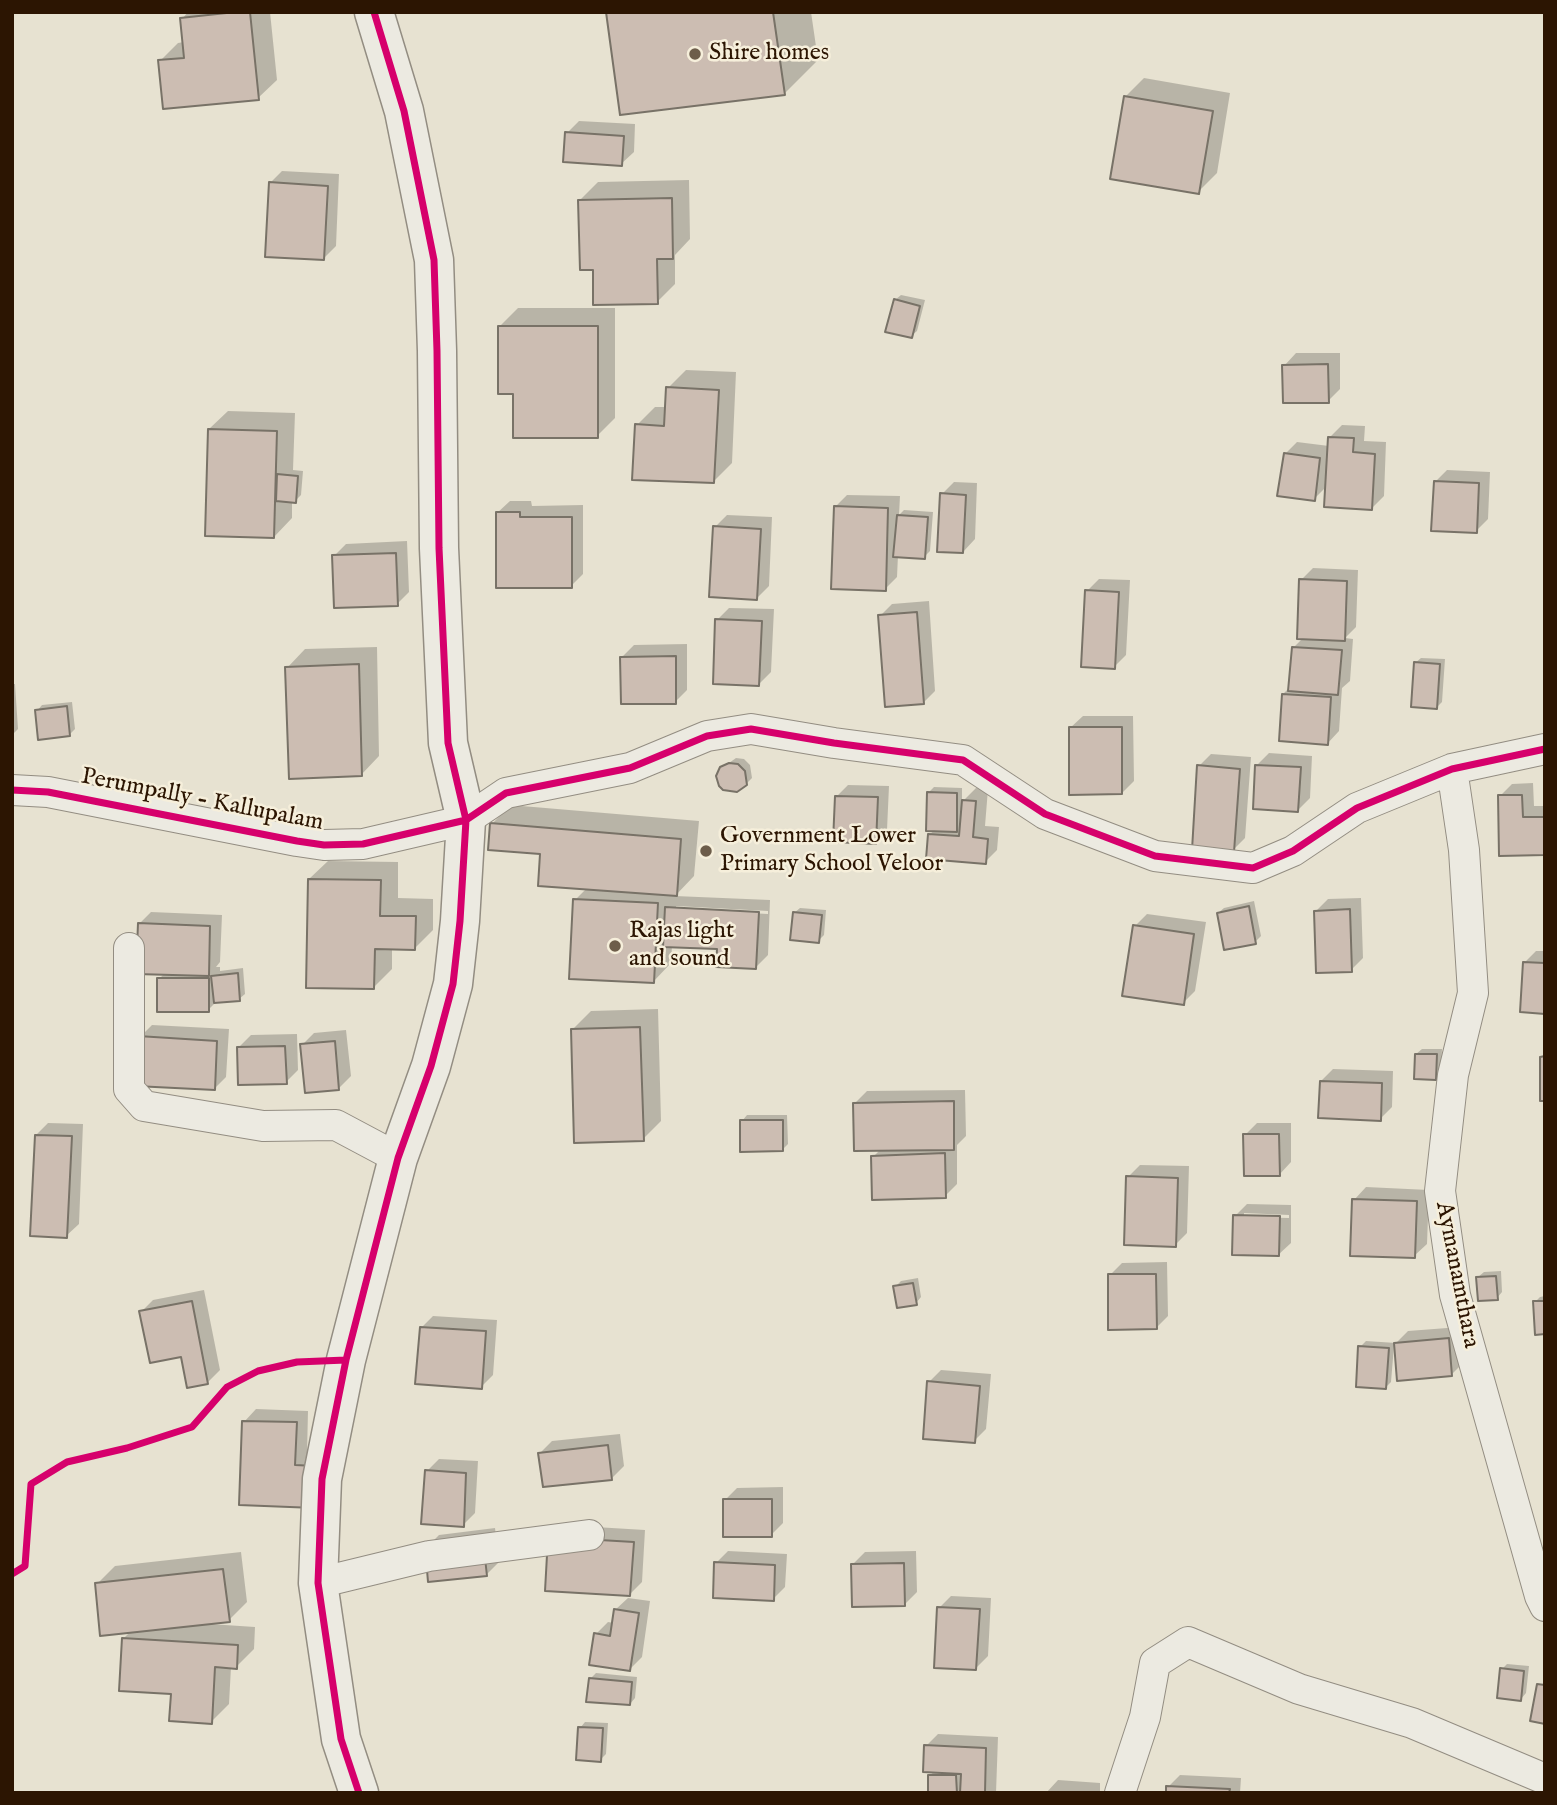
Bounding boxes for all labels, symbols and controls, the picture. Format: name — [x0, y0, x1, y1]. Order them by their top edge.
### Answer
place label: Shire homes — [709, 40, 829, 68]
marker: Shire homes — [687, 46, 703, 62]
street label: Perumpally - Kallupalam — [78, 763, 326, 839]
place label: Government Lower Primary School Veloor — [720, 823, 943, 879]
marker: Government Lower Primary School Veloor — [698, 843, 714, 859]
place label: Rajas light and sound — [629, 918, 734, 974]
marker: Rajas light and sound — [607, 938, 623, 954]
street label: Aymanamthara — [1428, 1199, 1484, 1351]

